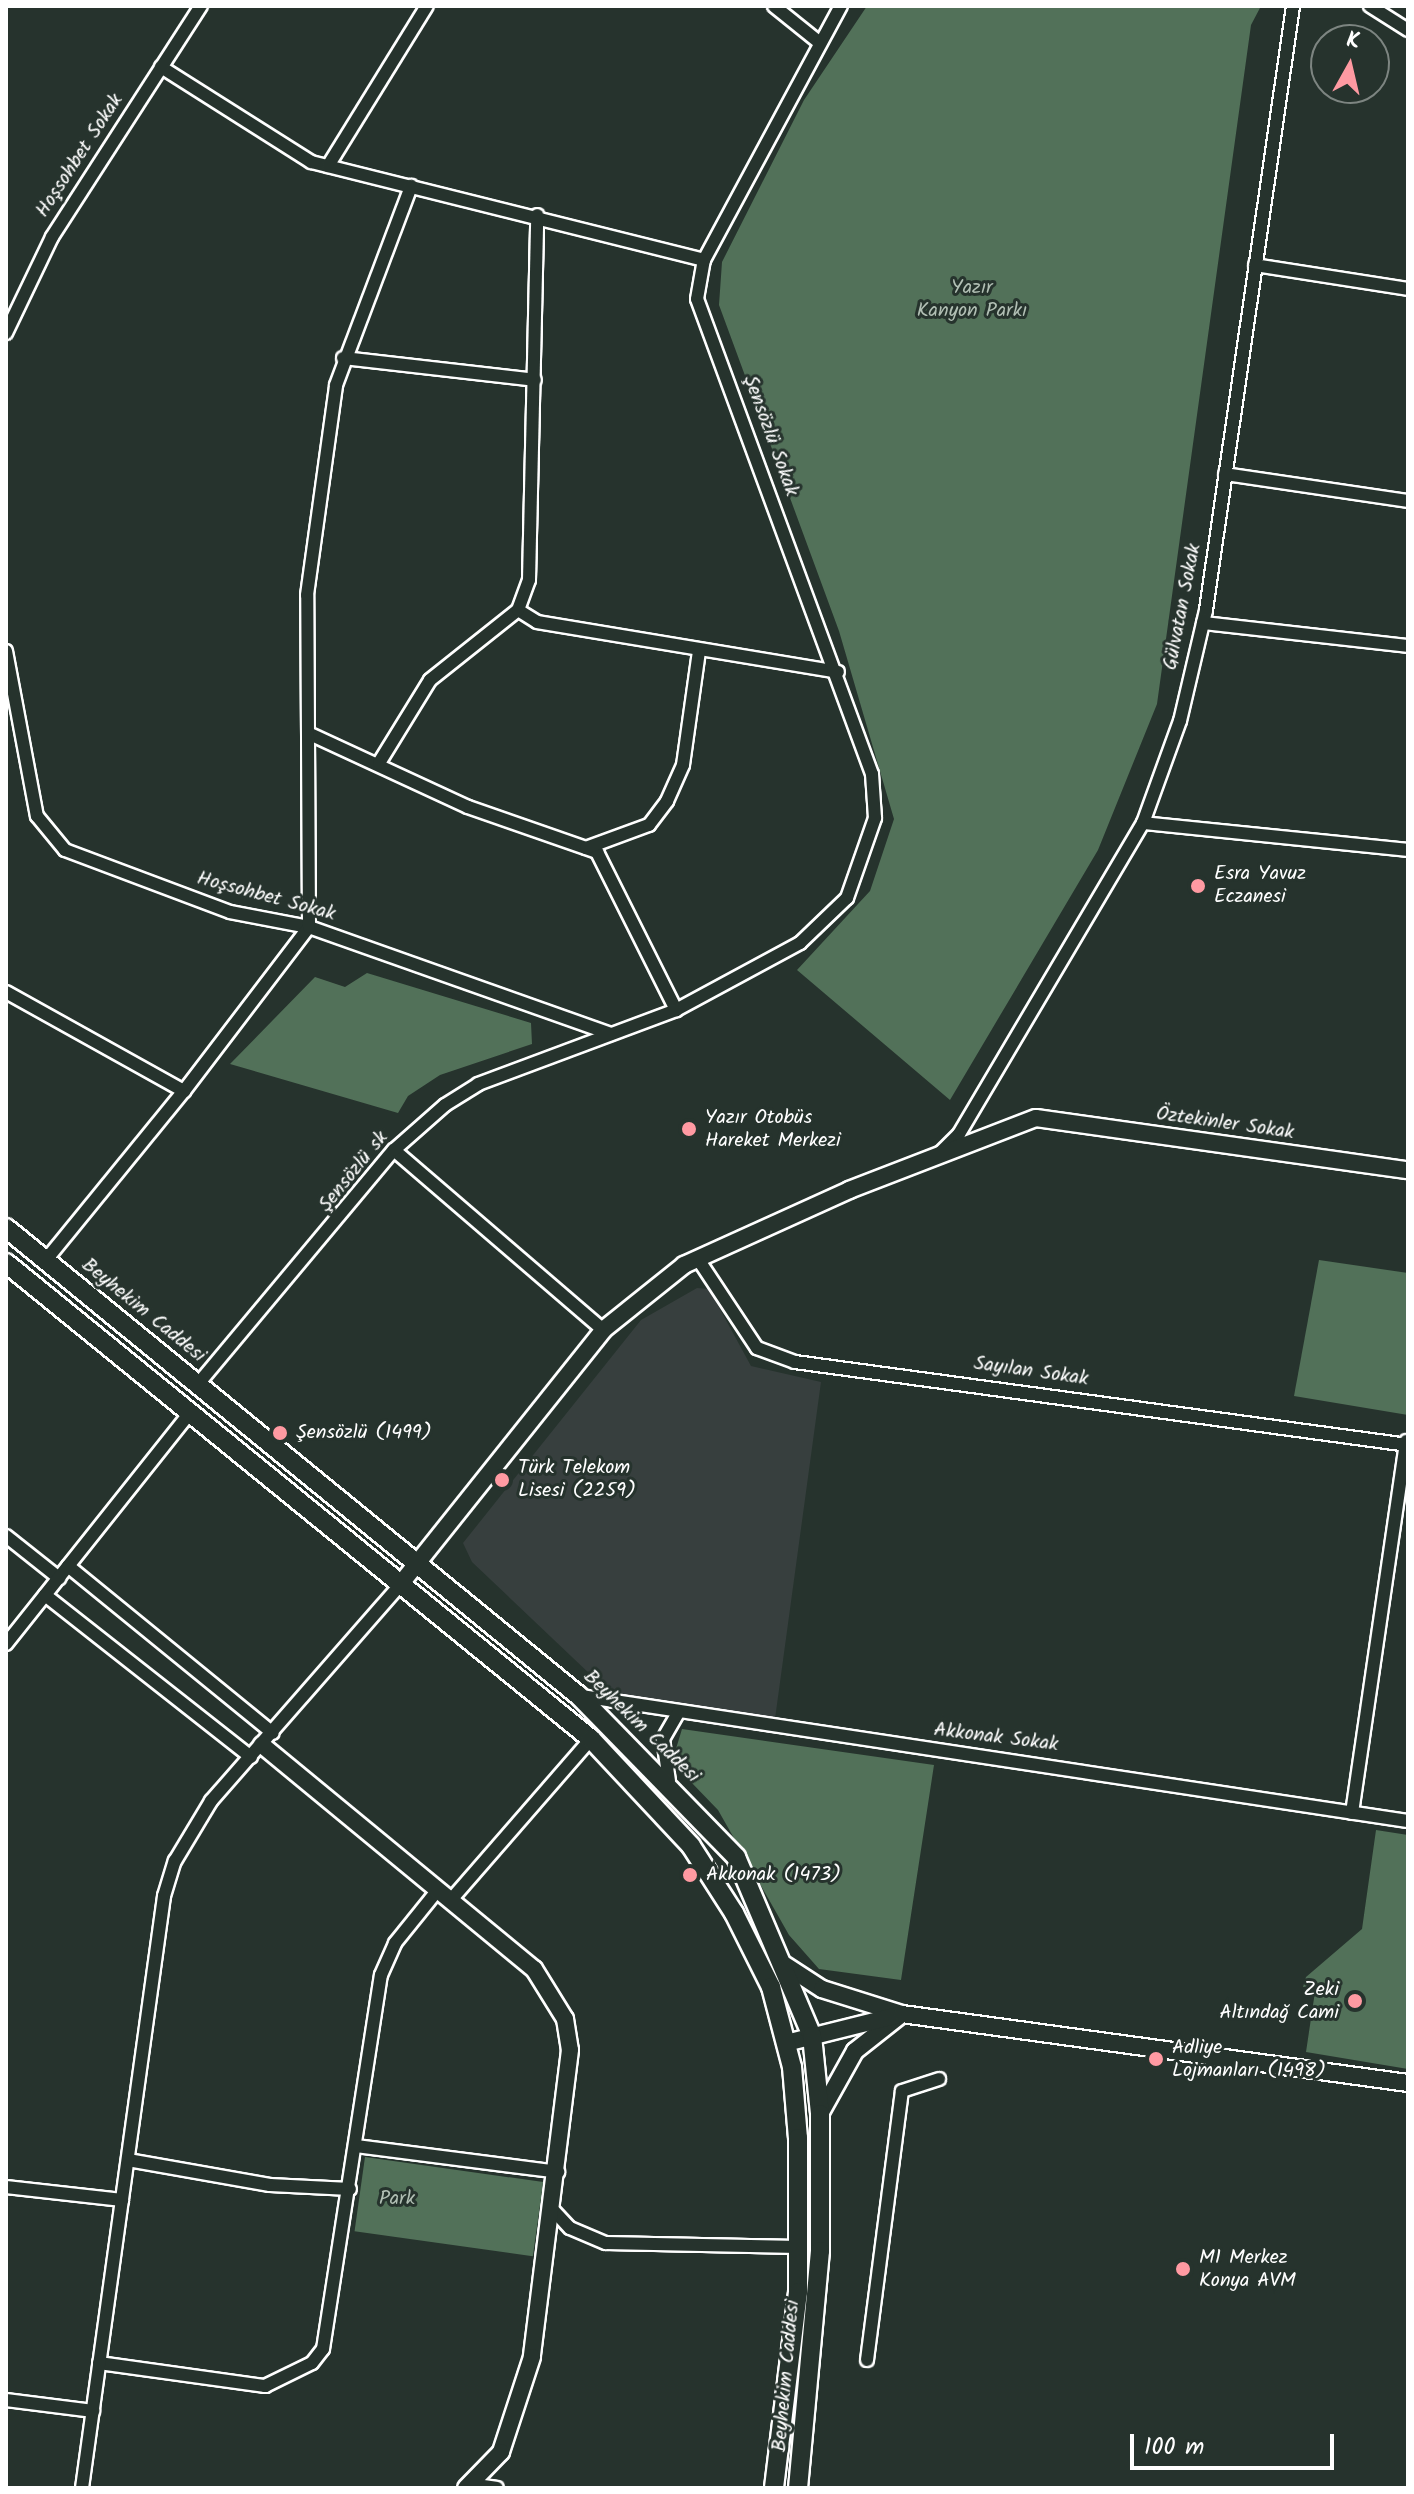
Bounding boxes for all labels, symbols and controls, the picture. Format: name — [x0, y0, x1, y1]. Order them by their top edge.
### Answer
text: K — [1344, 23, 1362, 60]
north arrow — [1310, 24, 1390, 104]
street label: Hoşsohbet Sokak — [31, 90, 129, 222]
park label: Yazır Kanyon Parkı — [917, 276, 1027, 323]
street label: Şensözlü Sokak — [737, 372, 803, 500]
street label: Gülvatan Sokak — [1159, 542, 1207, 672]
place label: Esra Yavuz Eczanesi — [1214, 862, 1306, 909]
street label: Hoşsohbet Sokak — [194, 867, 338, 927]
marker: Esra Yavuz Eczanesi — [1189, 877, 1207, 895]
street label: Öztekinler Sokak — [1155, 1102, 1295, 1146]
place label: Yazır Otobüs Hareket Merkezi — [705, 1106, 841, 1153]
marker: Yazır Otobüs Hareket Merkezi — [680, 1120, 698, 1138]
street label: Şensözlü sk — [314, 1127, 394, 1217]
street label: Beyhekim Caddesi — [76, 1254, 210, 1368]
street label: Sayılan Sokak — [972, 1352, 1090, 1392]
place label: Şensözlü (1499) — [296, 1421, 432, 1445]
marker: Şensözlü (1499) — [271, 1424, 289, 1442]
place label: Türk Telekom Lisesi (2259) — [518, 1456, 636, 1503]
marker: Türk Telekom Lisesi (2259) — [493, 1471, 511, 1489]
street label: Beyhekim Caddesi — [578, 1665, 704, 1789]
street label: Akkonak Sokak — [932, 1718, 1060, 1758]
place label: Akkonak (1473) — [706, 1863, 841, 1887]
marker: Akkonak (1473) — [681, 1866, 699, 1884]
place label: Zeki Altındağ Cami — [1220, 1978, 1339, 2025]
marker: Zeki Altındağ Cami — [1346, 1992, 1364, 2010]
place label: Adliye Lojmanları (1498) — [1172, 2036, 1326, 2083]
marker: Adliye Lojmanları (1498) — [1147, 2050, 1165, 2068]
park label: Park — [379, 2187, 415, 2211]
place label: M1 Merkez Konya AVM — [1199, 2246, 1296, 2293]
marker: M1 Merkez Konya AVM — [1174, 2260, 1192, 2278]
street label: Beyhekim Caddesi — [768, 2299, 806, 2453]
scale bar — [1134, 2418, 1338, 2468]
text: 100 m — [1144, 2428, 1204, 2467]

